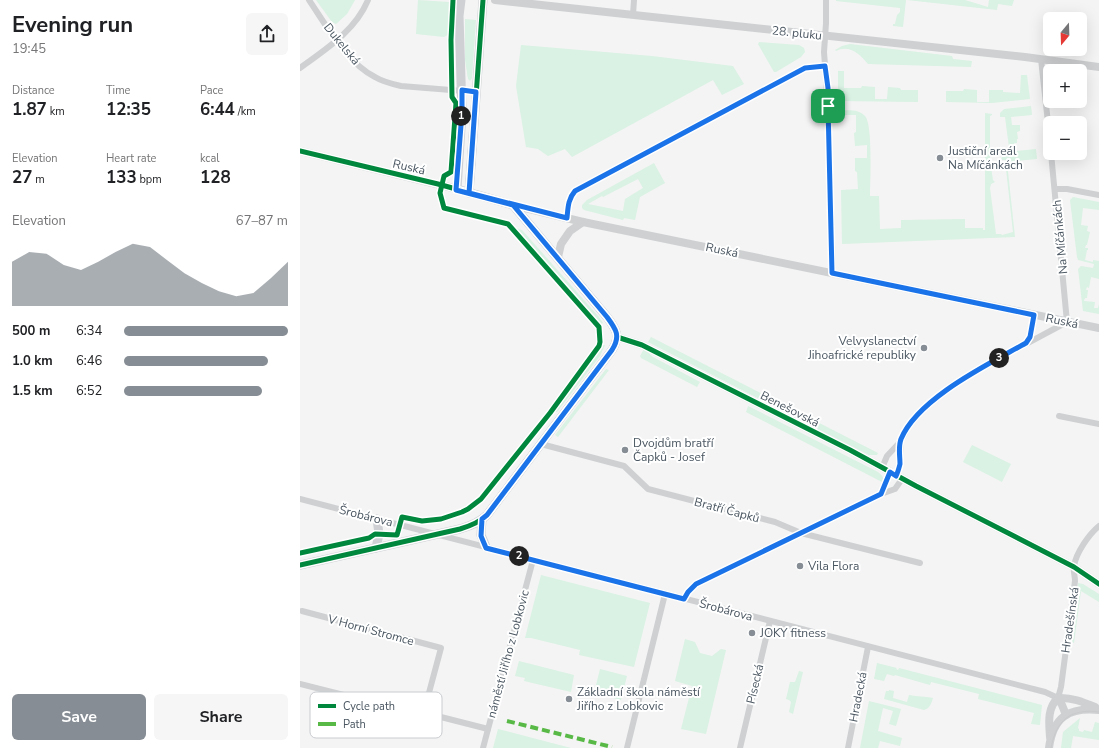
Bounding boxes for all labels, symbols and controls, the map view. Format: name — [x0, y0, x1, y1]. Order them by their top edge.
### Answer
text: Evening run — [12, 10, 133, 40]
north arrow — [1043, 12, 1087, 56]
map controls — [1043, 12, 1087, 160]
button: share — [246, 13, 288, 55]
street label: Dukelská — [320, 20, 364, 68]
street label: 28. pluku — [771, 22, 823, 44]
text: 19:45 — [12, 40, 46, 58]
button: + — [1043, 64, 1087, 108]
text: Distance — [12, 83, 55, 98]
text: Time — [106, 83, 130, 98]
text: Pace — [200, 83, 223, 98]
pin — [811, 89, 845, 123]
icon: arrive — [817, 95, 839, 117]
text: 1.87 — [12, 98, 47, 121]
text: 12:35 — [106, 98, 151, 121]
text: 6:44 — [200, 98, 235, 121]
text: km — [47, 104, 65, 119]
text: /km — [235, 104, 256, 119]
pin: 1 — [451, 106, 471, 126]
text: 1 — [458, 108, 464, 123]
button: − — [1043, 116, 1087, 160]
place label: Justiční areál Na Míčánkách — [947, 143, 1023, 173]
text: Elevation — [12, 151, 58, 166]
text: Heart rate — [106, 151, 156, 166]
text: kcal — [200, 151, 220, 166]
marker: Justiční areál Na Míčánkách — [935, 153, 945, 163]
street label: Ruská — [391, 156, 427, 178]
text: 27 — [12, 166, 32, 189]
text: 133 — [106, 166, 137, 189]
text: 128 — [200, 166, 231, 189]
text: m — [32, 172, 45, 187]
text: bpm — [137, 172, 162, 187]
street label: Na Míčánkách — [1049, 199, 1071, 275]
text: Elevation — [12, 212, 66, 230]
text: 67–87 m — [236, 212, 288, 230]
street label: Ruská — [704, 239, 740, 261]
street label: Ruská — [1044, 310, 1080, 332]
text: 500 m — [12, 322, 50, 340]
text: 6:34 — [76, 322, 102, 340]
place label: Velvyslanectví Jihoafrické republiky — [807, 333, 917, 363]
marker: Velvyslanectví Jihoafrické republiky — [919, 343, 929, 353]
pin: 3 — [989, 348, 1009, 368]
text: 3 — [996, 350, 1002, 365]
text: 1.0 km — [12, 352, 53, 370]
text: 6:46 — [76, 352, 102, 370]
text: 1.5 km — [12, 382, 53, 400]
text: 6:52 — [76, 382, 102, 400]
street label: Benešovská — [758, 387, 822, 431]
place label: Dvojdům bratří Čapků - Josef — [633, 435, 715, 465]
marker: Dvojdům bratří Čapků - Josef — [620, 445, 630, 455]
street label: Bratří Čapků — [693, 494, 761, 526]
street label: Šrobárova — [337, 502, 395, 530]
pin: 2 — [509, 546, 529, 566]
text: 2 — [516, 548, 522, 563]
place label: Vila Flora — [807, 558, 859, 574]
marker: Vila Flora — [795, 561, 805, 571]
street label: Hradešínská — [1057, 586, 1083, 654]
street label: náměstí Jiřího z Lobkovic — [483, 588, 533, 720]
street label: Šrobárova — [697, 595, 755, 625]
street label: V Horní Stromce — [325, 611, 416, 649]
place label: JOKY fitness — [759, 625, 826, 641]
marker: JOKY fitness — [747, 628, 757, 638]
street label: Písecká — [743, 663, 767, 705]
street label: Hradecká — [845, 670, 871, 724]
place label: Základní škola náměstí Jiřího z Lobkovic — [576, 684, 701, 714]
legend — [310, 692, 442, 738]
button: Save — [12, 694, 146, 740]
button: Share — [154, 694, 288, 740]
marker: Základní škola náměstí Jiřího z Lobkovic — [564, 694, 574, 704]
text: Cycle path — [343, 699, 395, 714]
text: Path — [343, 717, 366, 732]

